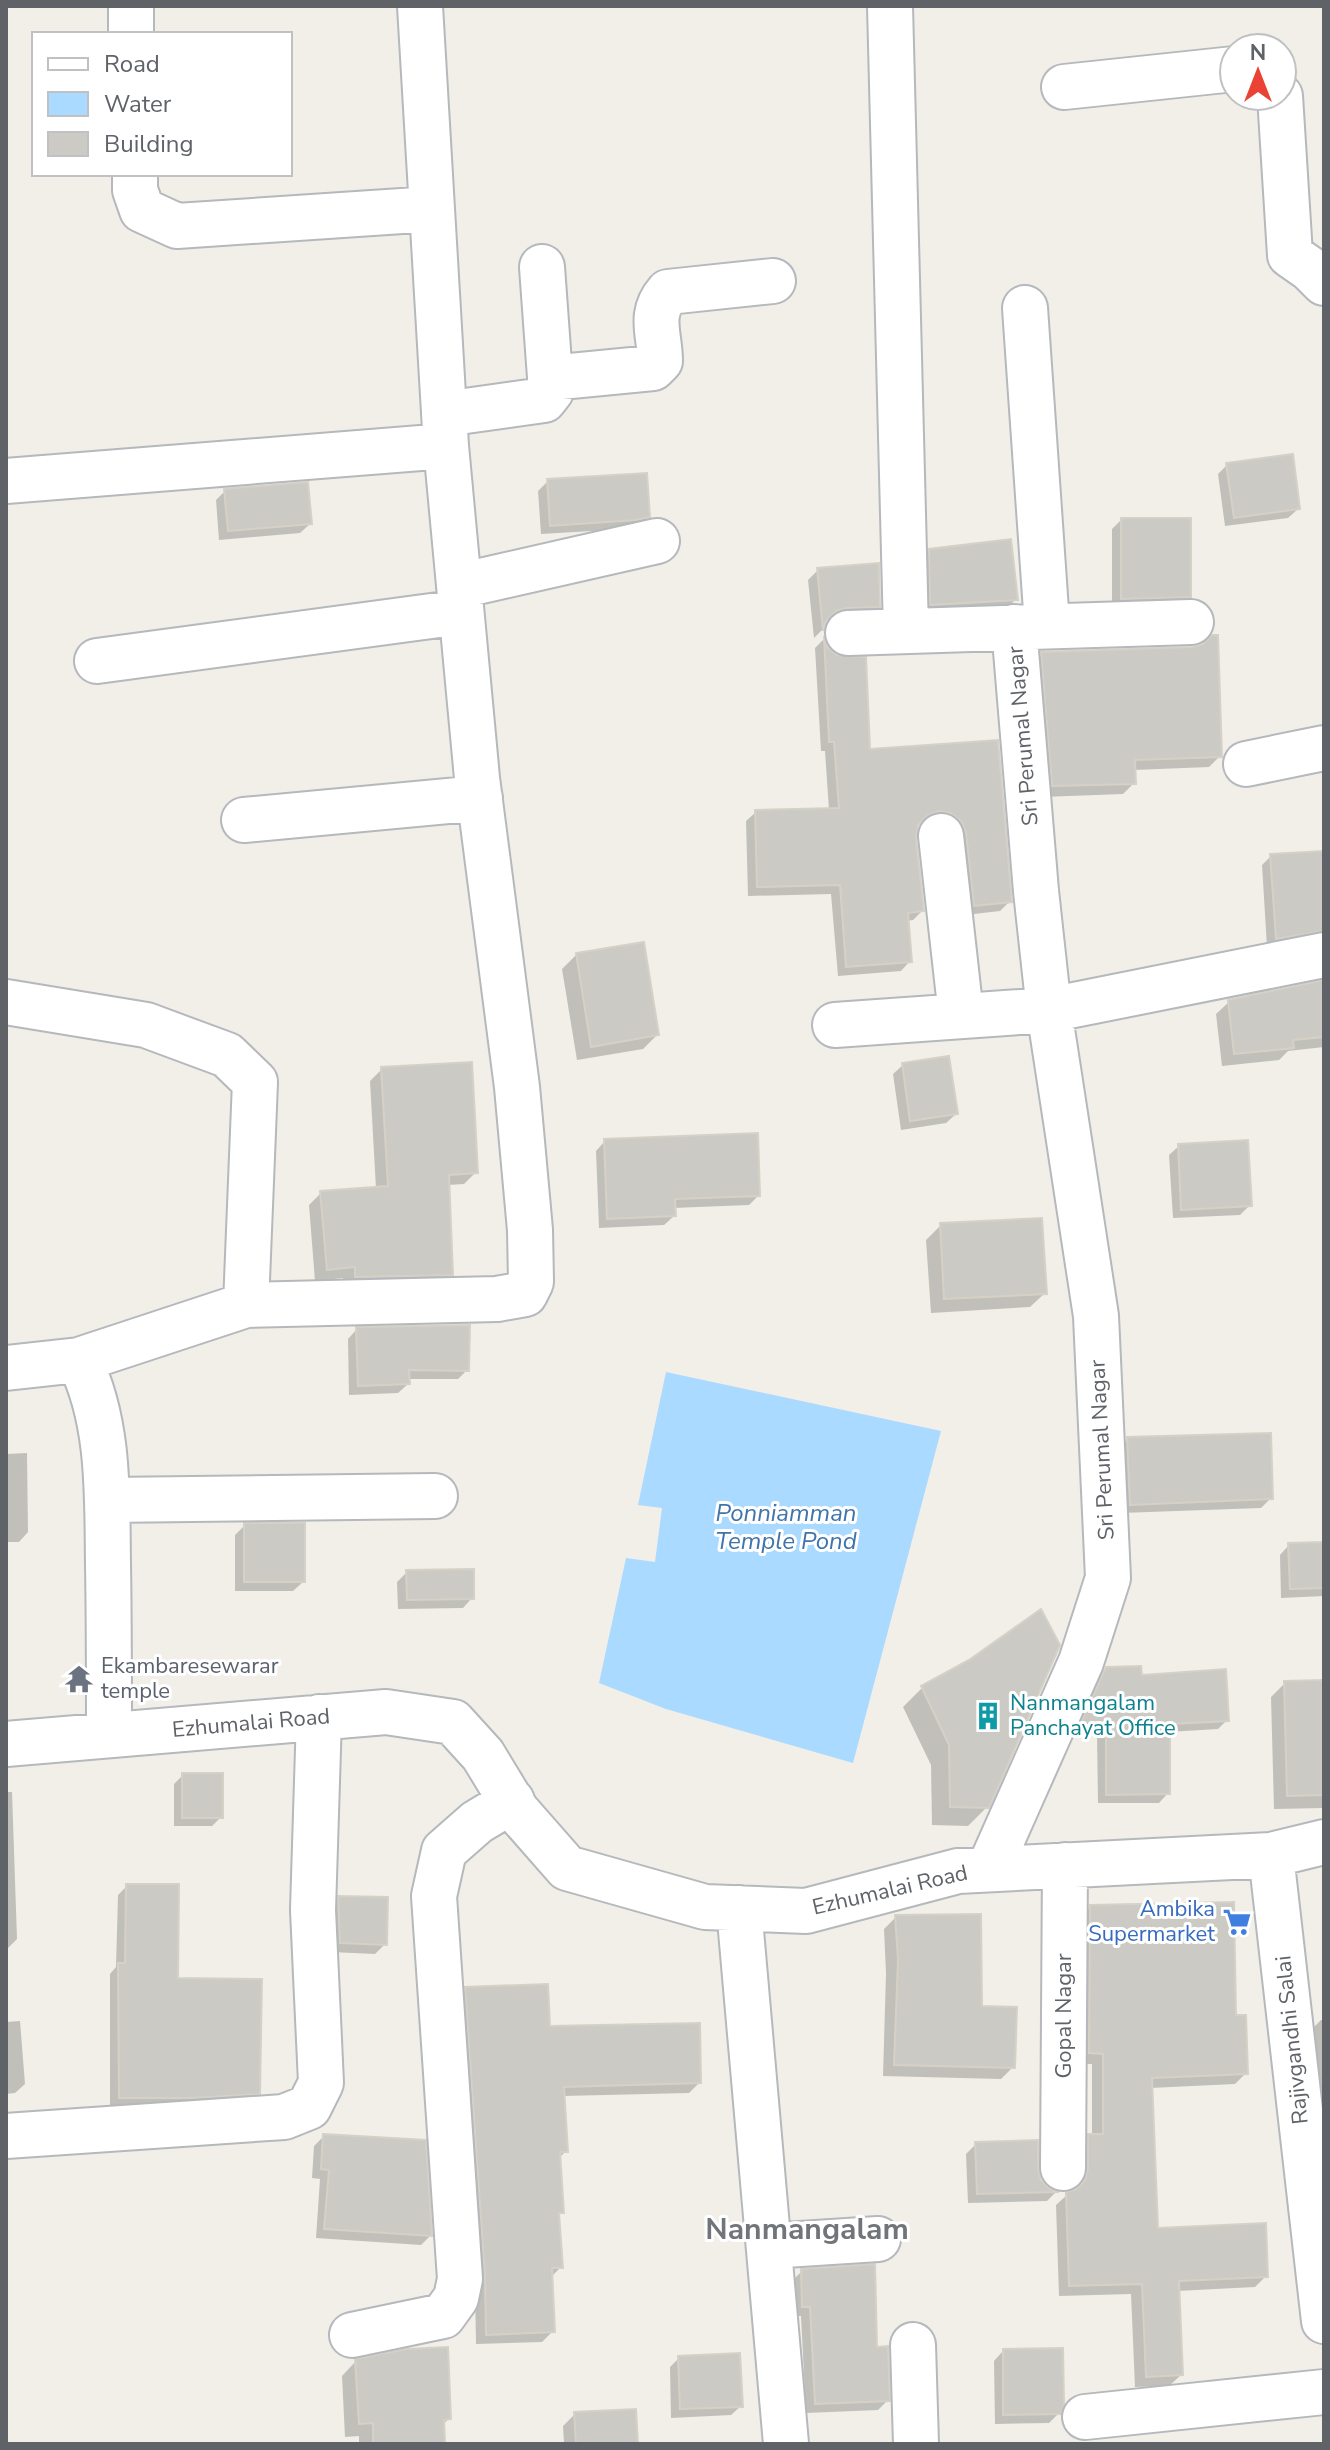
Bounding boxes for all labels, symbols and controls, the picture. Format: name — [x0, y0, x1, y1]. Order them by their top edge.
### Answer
legend — [32, 32, 292, 176]
north arrow — [1218, 32, 1298, 112]
text: N — [1250, 38, 1266, 68]
text: Road — [104, 48, 160, 80]
text: Water — [104, 88, 172, 120]
text: Building — [104, 128, 194, 160]
street label: Sri Perumal Nagar — [1000, 645, 1046, 827]
street label: Sri Perumal Nagar — [1082, 1359, 1122, 1541]
water label: Ponniamman Temple Pond — [715, 1497, 857, 1557]
place label: Ekambaresewarar temple — [101, 1651, 279, 1706]
temple icon: Ekambaresewarar temple — [64, 1664, 94, 1694]
place label: Nanmangalam Panchayat Office — [1010, 1688, 1176, 1743]
street label: Ezhumalai Road — [171, 1701, 331, 1745]
building icon: Nanmangalam Panchayat Office — [973, 1701, 1003, 1731]
street label: Ezhumalai Road — [809, 1858, 971, 1922]
place label: Ambika Supermarket — [1088, 1894, 1215, 1949]
supermarket icon: Ambika Supermarket — [1222, 1907, 1252, 1937]
street label: Gopal Nagar — [1049, 1953, 1079, 2079]
street label: Rajivgandhi Salai — [1268, 1954, 1316, 2126]
district label: Nanmangalam — [705, 2209, 909, 2250]

